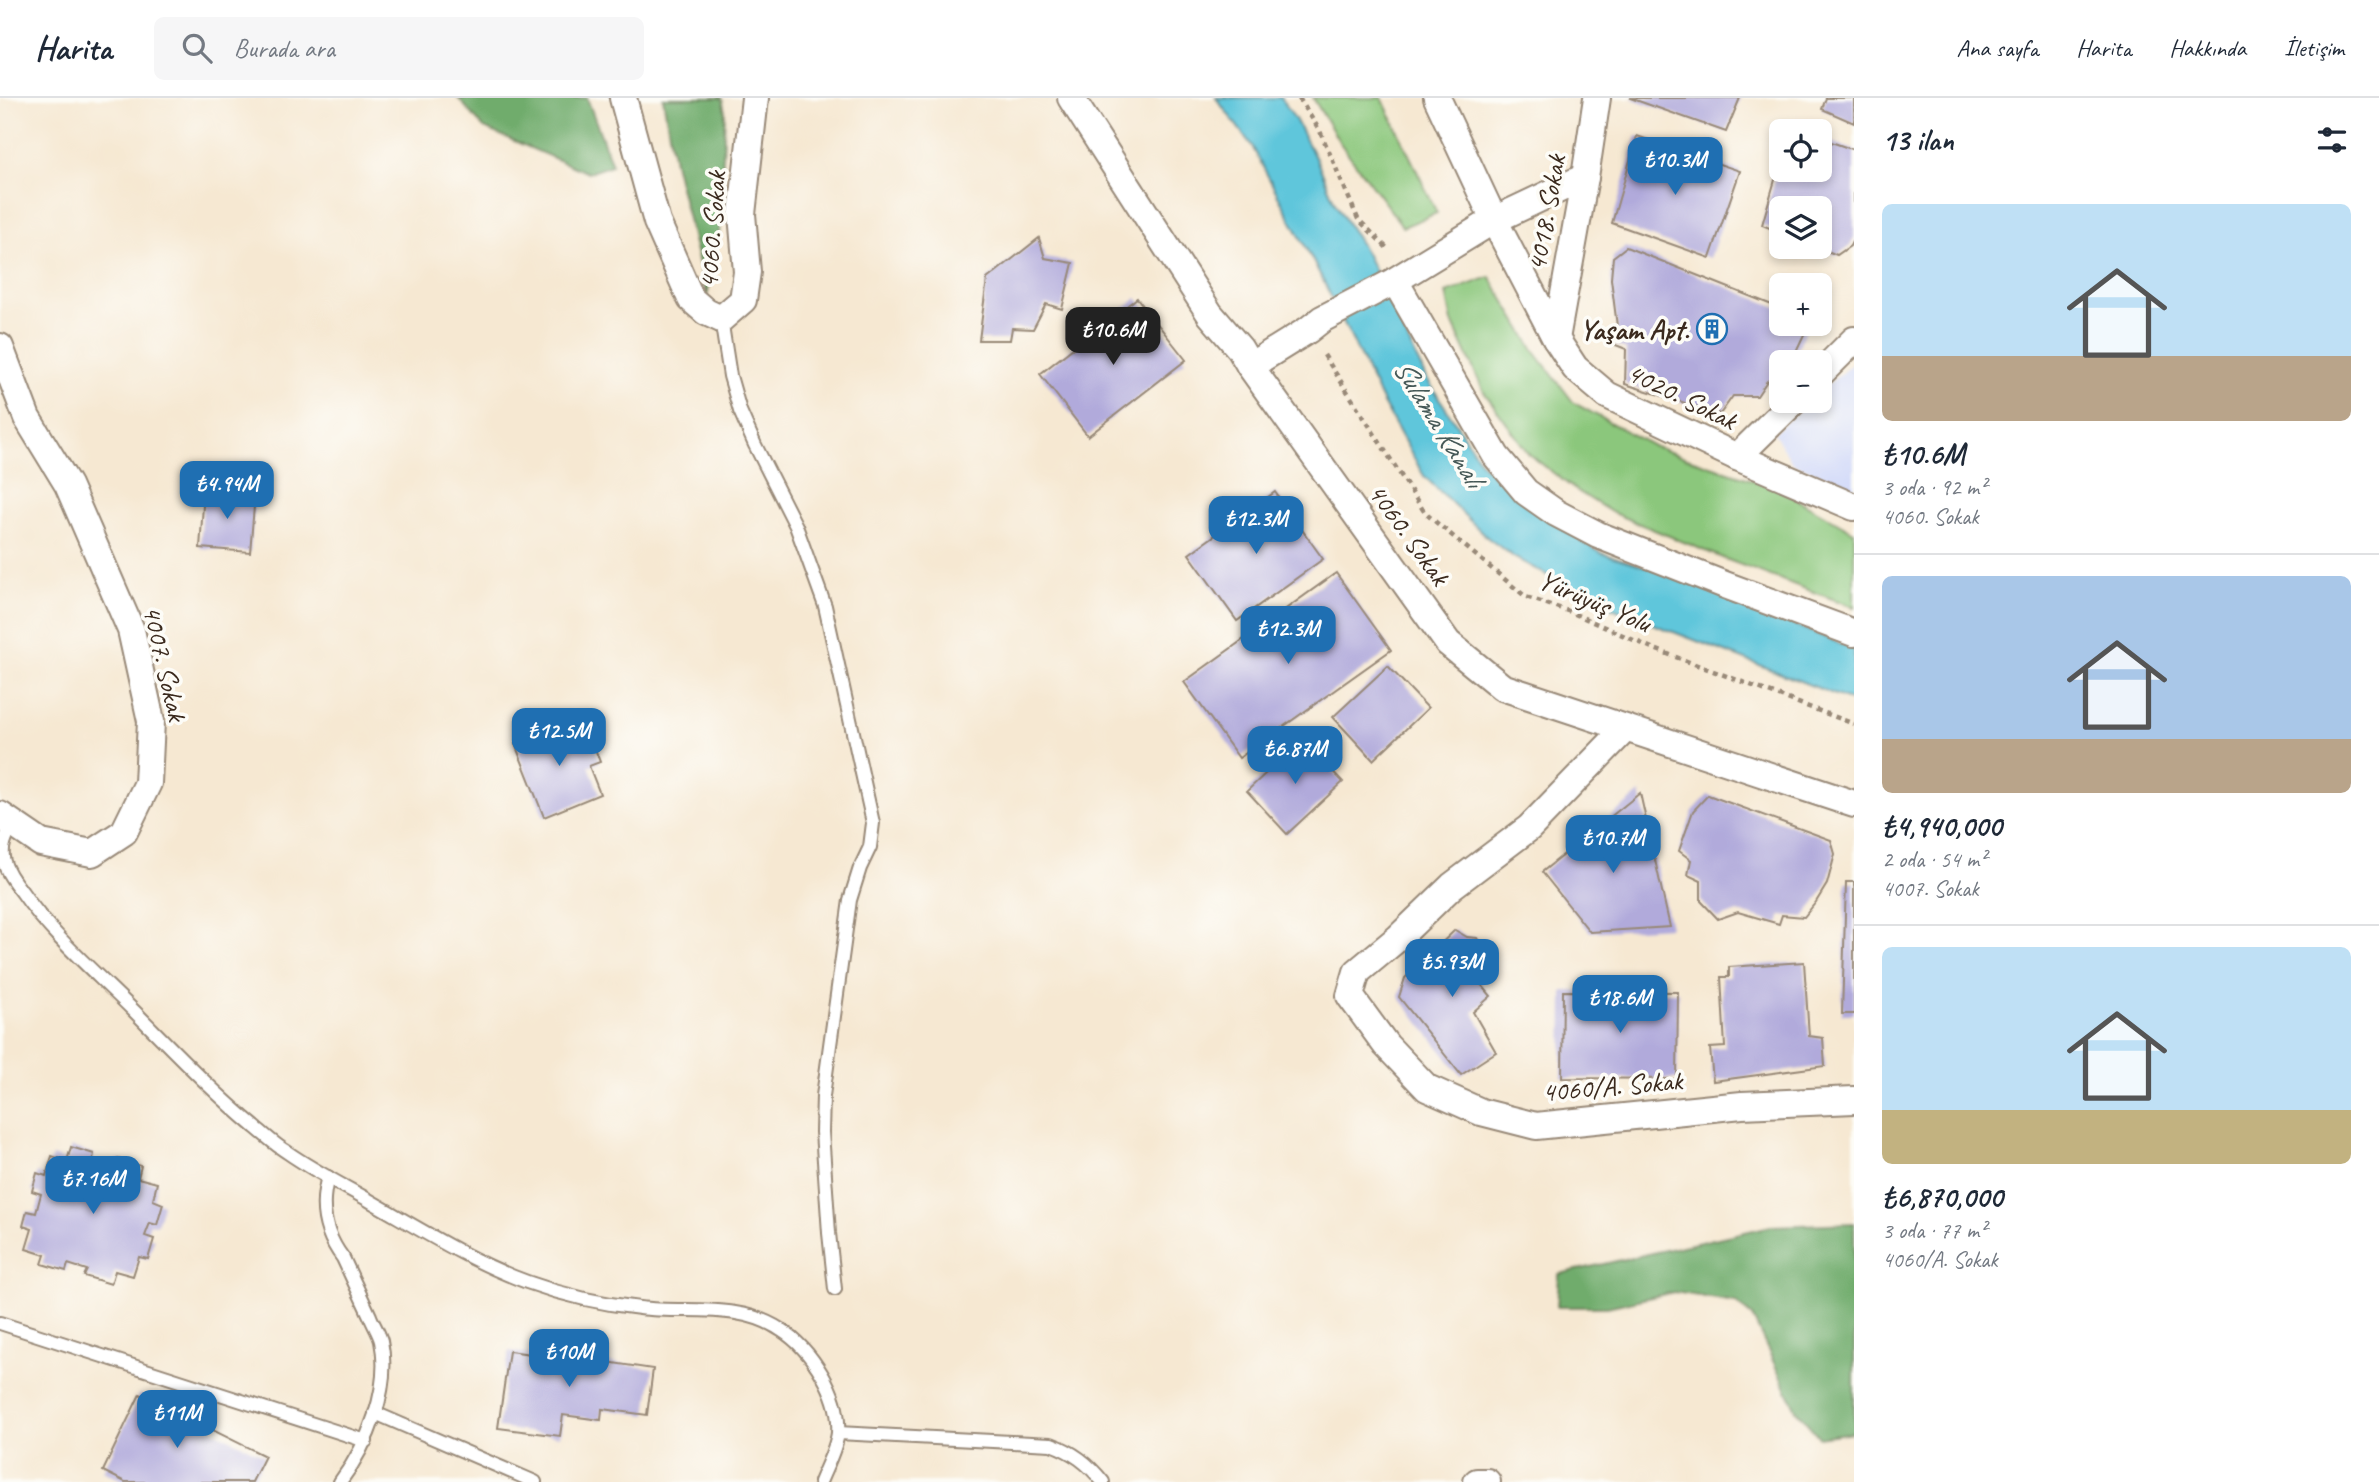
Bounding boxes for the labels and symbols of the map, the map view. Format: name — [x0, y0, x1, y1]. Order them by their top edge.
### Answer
pin: ₺10.3M — [1618, 138, 1732, 197]
street label: 4018. Sokak — [1519, 150, 1574, 274]
street label: 4060. Sokak — [690, 168, 734, 290]
pin: ₺10.6M — [1056, 308, 1170, 367]
place label: Yaşam Apt. — [1580, 312, 1689, 347]
building icon: Yaşam Apt. — [1695, 312, 1729, 346]
water label: Sulama Kanalı — [1385, 352, 1495, 498]
street label: 4020. Sokak — [1621, 354, 1744, 438]
pin: ₺4.94M — [170, 462, 284, 521]
street label: 4060. Sokak — [1360, 476, 1459, 593]
pin: ₺12.3M — [1199, 496, 1313, 556]
street label: Yürüyüş Yolu — [1534, 562, 1658, 641]
street label: 4007. Sokak — [135, 602, 196, 726]
pin: ₺12.3M — [1231, 606, 1345, 666]
pin: ₺12.5M — [502, 708, 616, 768]
pin: ₺6.87M — [1238, 726, 1352, 786]
pin: ₺10.7M — [1556, 816, 1670, 875]
pin: ₺5.93M — [1395, 940, 1509, 999]
pin: ₺18.6M — [1563, 976, 1677, 1035]
street label: 4060/A. Sokak — [1540, 1062, 1685, 1110]
pin: ₺7.16M — [36, 1156, 150, 1216]
pin: ₺10M — [528, 1330, 610, 1389]
pin: ₺11M — [136, 1390, 218, 1450]

